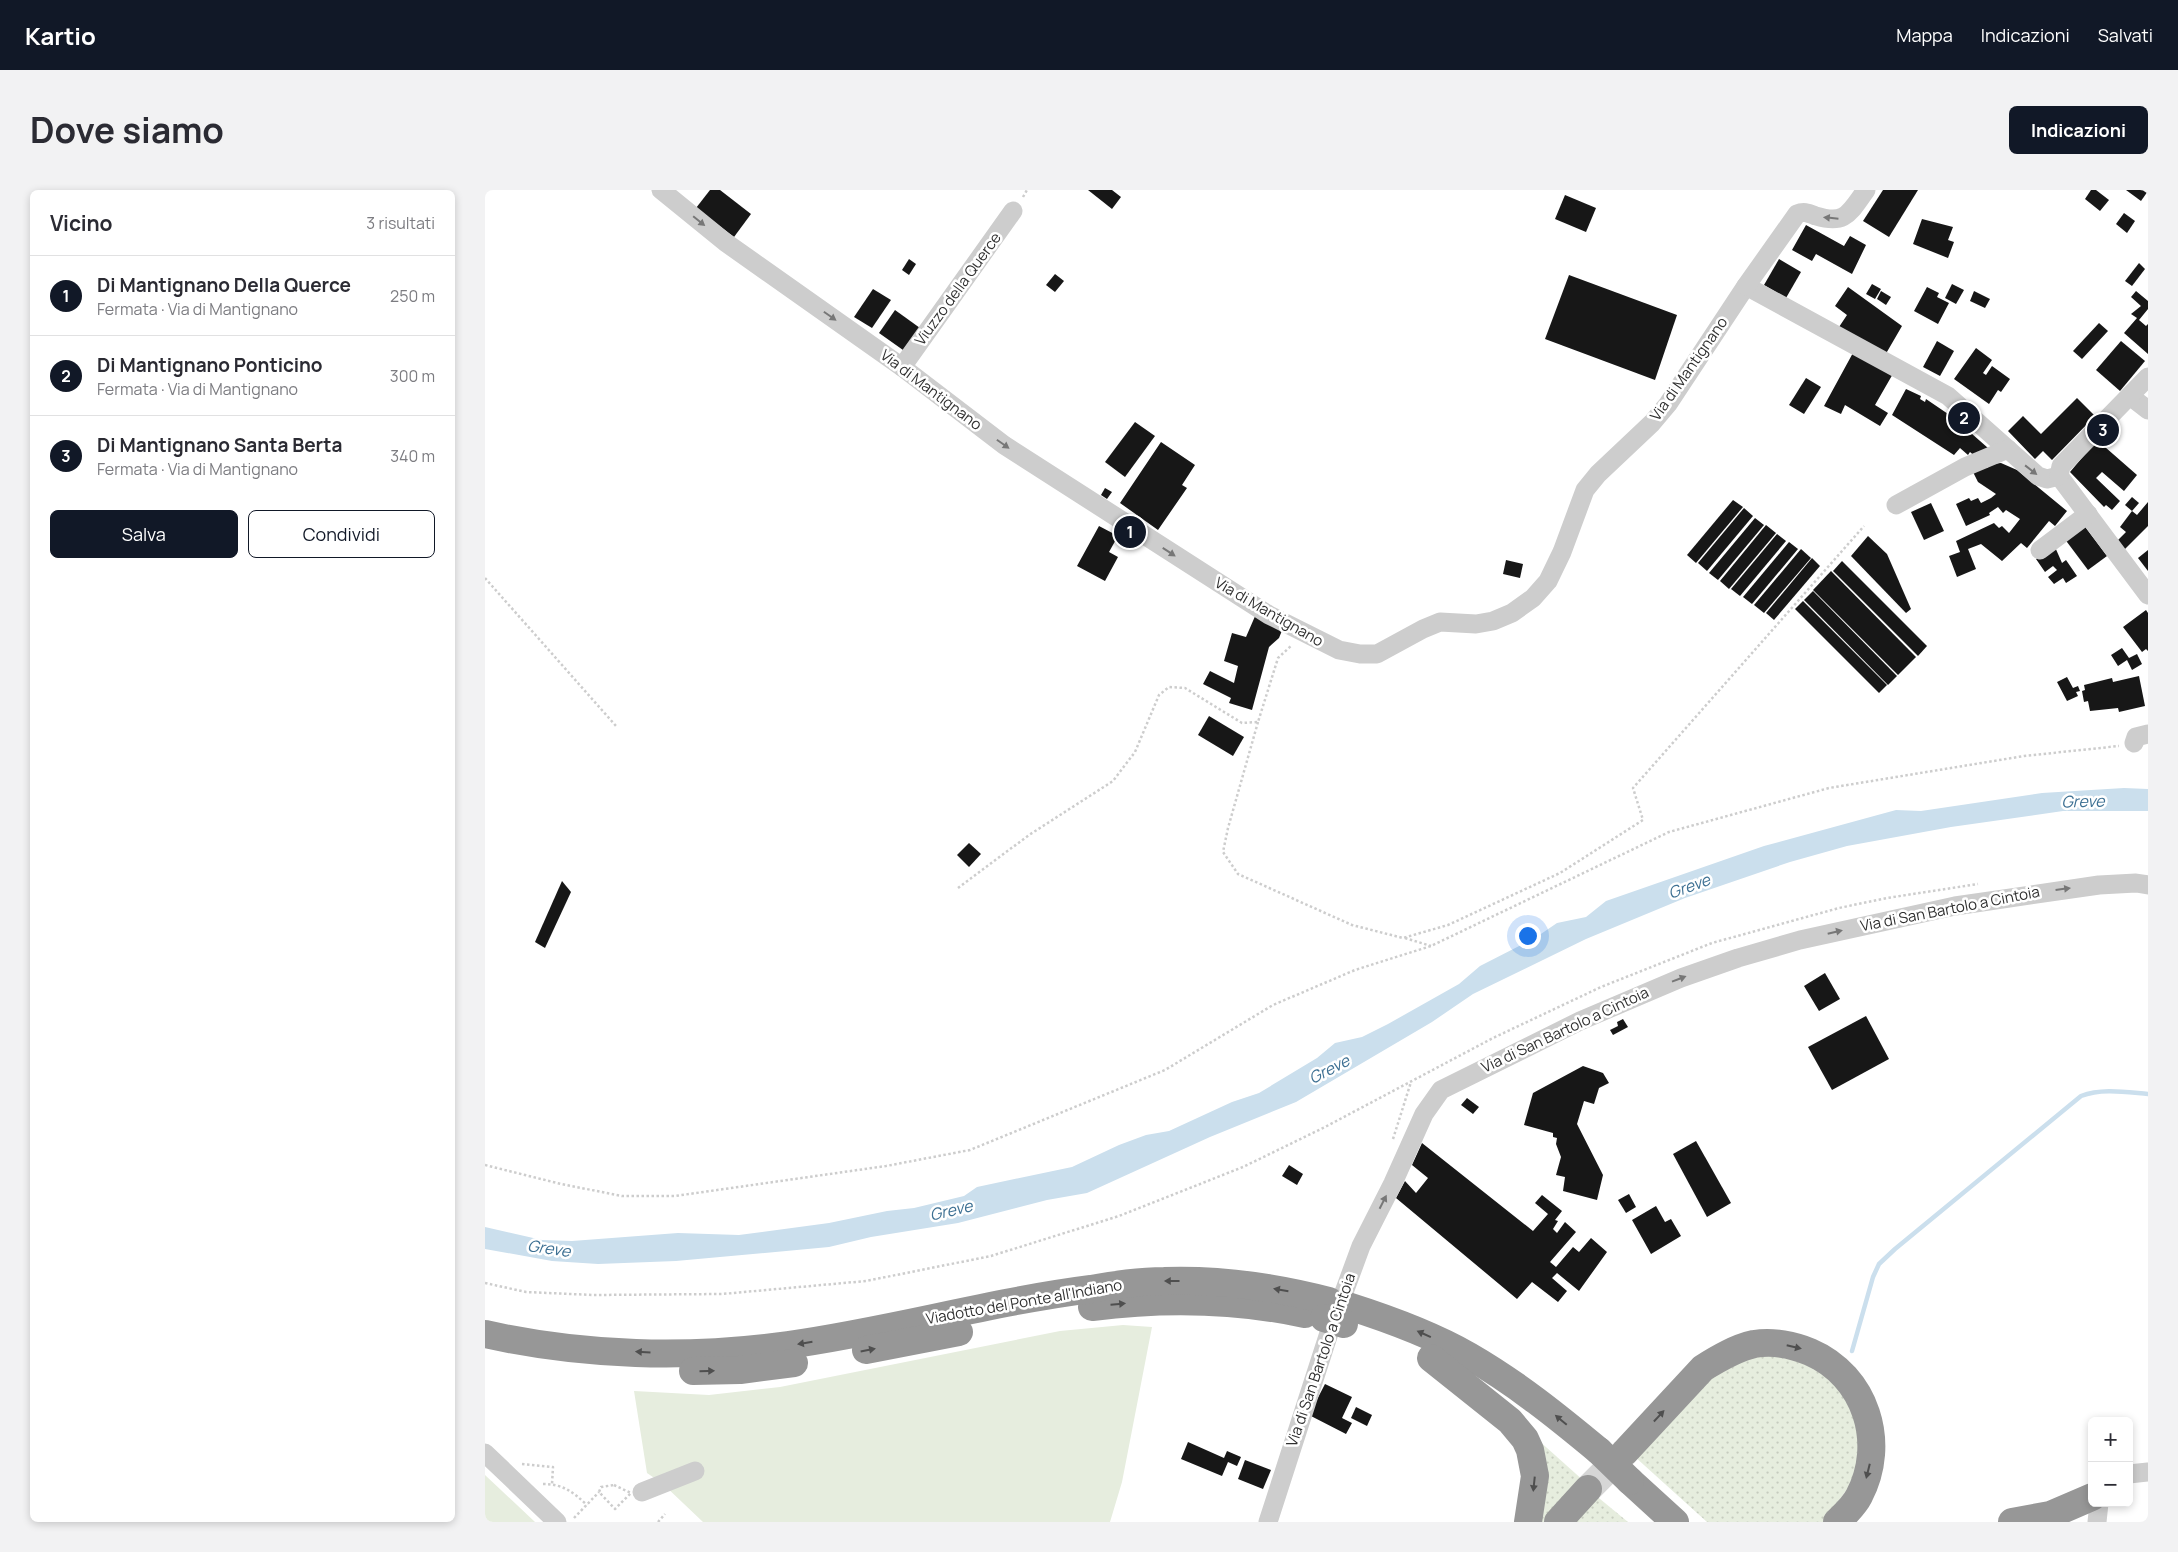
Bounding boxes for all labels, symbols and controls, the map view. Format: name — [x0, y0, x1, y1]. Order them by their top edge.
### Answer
text: Kartio — [25, 19, 96, 52]
text: Mappa — [1896, 23, 1953, 47]
text: Indicazioni — [1981, 23, 2070, 47]
text: Salvati — [2098, 23, 2153, 47]
text: Dove siamo — [30, 106, 224, 154]
button: Indicazioni — [2009, 106, 2148, 154]
text: Vicino — [50, 209, 113, 237]
text: 3 risultati — [366, 212, 435, 234]
one-way arrow — [1823, 214, 1839, 222]
one-way arrow — [692, 215, 705, 226]
street label: Viuzzo della Querce — [909, 228, 1006, 349]
text: Di Mantignano Della Querce — [97, 272, 351, 298]
text: 1 — [62, 285, 70, 307]
text: 250 m — [390, 285, 435, 307]
text: Fermata · Via di Mantignano — [97, 298, 298, 320]
one-way arrow — [824, 311, 837, 321]
street label: Via di Mantignano — [1645, 313, 1732, 425]
street label: Via di Mantignano — [876, 344, 987, 435]
text: Di Mantignano Ponticino — [97, 352, 322, 378]
text: 2 — [61, 365, 71, 387]
text: 300 m — [390, 365, 435, 387]
text: Fermata · Via di Mantignano — [97, 378, 298, 400]
pin: 2 — [1948, 399, 1980, 437]
pin: 3 — [2087, 411, 2119, 449]
text: Di Mantignano Santa Berta — [97, 432, 342, 458]
one-way arrow — [996, 439, 1010, 449]
text: 3 — [61, 445, 71, 467]
text: 340 m — [390, 445, 435, 467]
text: Fermata · Via di Mantignano — [97, 458, 298, 480]
one-way arrow — [2024, 464, 2037, 475]
button: Salva — [50, 510, 238, 558]
button: Condividi — [248, 510, 435, 558]
pin: 1 — [1114, 513, 1146, 551]
one-way arrow — [1162, 547, 1176, 556]
street label: Via di Mantignano — [1211, 572, 1328, 651]
water label: Greve — [2061, 790, 2106, 812]
water label: Greve — [1665, 868, 1715, 904]
street label: Via di San Bartolo a Cintoia — [1858, 881, 2041, 936]
one-way arrow — [2055, 885, 2071, 893]
your location — [1515, 923, 1541, 949]
one-way arrow — [1827, 928, 1842, 936]
one-way arrow — [1672, 974, 1686, 982]
street label: Via di San Bartolo a Cintoia — [1478, 982, 1652, 1078]
water label: Greve — [1305, 1049, 1355, 1089]
water label: Greve — [928, 1194, 976, 1226]
one-way arrow — [1379, 1195, 1387, 1209]
water label: Greve — [526, 1234, 573, 1262]
street label: Via di San Bartolo a Cintoia — [1281, 1270, 1360, 1449]
street label: Viadotto del Ponte all'Indiano — [924, 1274, 1124, 1329]
one-way arrow — [1164, 1277, 1180, 1285]
one-way arrow — [1273, 1285, 1289, 1293]
one-way arrow — [1110, 1300, 1126, 1308]
one-way arrow — [1417, 1330, 1431, 1338]
one-way arrow — [797, 1339, 813, 1347]
one-way arrow — [1786, 1343, 1802, 1351]
one-way arrow — [861, 1346, 876, 1354]
one-way arrow — [635, 1348, 651, 1356]
one-way arrow — [700, 1367, 716, 1375]
one-way arrow — [1653, 1411, 1665, 1423]
one-way arrow — [1556, 1414, 1568, 1426]
map controls — [2088, 1417, 2133, 1507]
button: + — [2088, 1417, 2133, 1462]
button: − — [2088, 1462, 2133, 1507]
one-way arrow — [1864, 1464, 1872, 1479]
one-way arrow — [1530, 1477, 1538, 1493]

